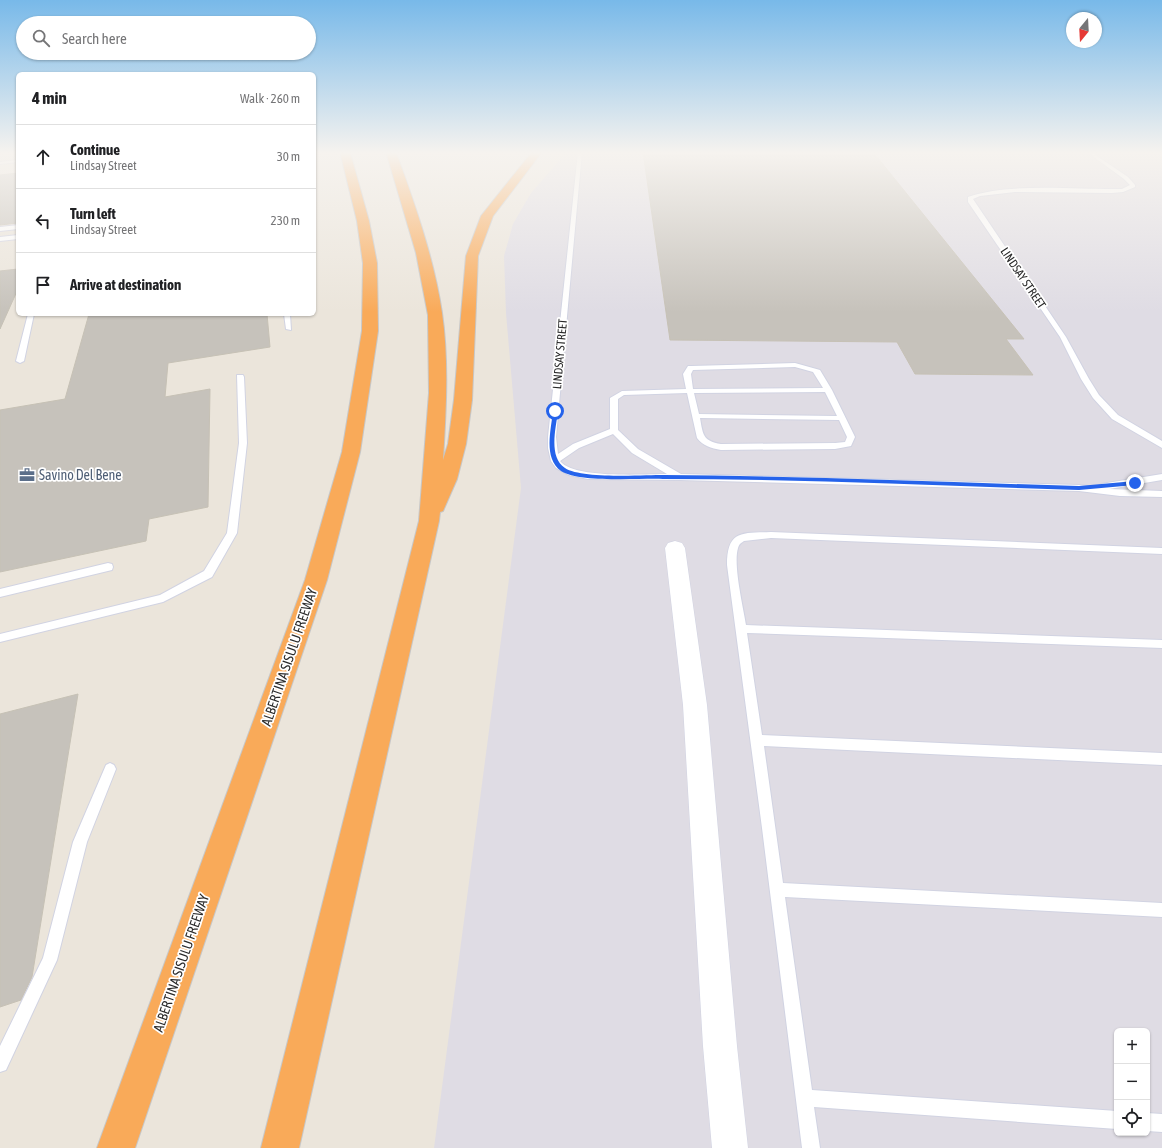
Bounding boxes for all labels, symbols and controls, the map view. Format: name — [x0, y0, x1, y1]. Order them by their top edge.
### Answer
north arrow — [1066, 12, 1102, 48]
search box — [16, 16, 316, 60]
icon: search — [30, 27, 52, 49]
text: Search here — [62, 30, 127, 47]
text: 4 min — [32, 88, 67, 108]
text: Walk · 260 m — [240, 91, 300, 106]
text: Continue — [70, 141, 120, 158]
icon: ahead — [32, 146, 54, 168]
text: 30 m — [277, 149, 300, 164]
text: Lindsay Street — [70, 158, 137, 173]
text: Turn left — [70, 205, 116, 222]
icon: left — [32, 210, 54, 232]
text: 230 m — [271, 213, 300, 228]
text: Lindsay Street — [70, 222, 137, 237]
street label: LINDSAY STREET — [997, 245, 1049, 312]
icon: arrive — [32, 274, 54, 296]
text: Arrive at destination — [70, 276, 181, 293]
street label: LINDSAY STREET — [550, 317, 570, 390]
route start — [546, 402, 564, 420]
office icon: Savino Del Bene — [18, 466, 36, 484]
place label: Savino Del Bene — [39, 467, 122, 483]
route end — [1126, 474, 1144, 492]
street label: ALBERTINA SISULU FREEWAY — [258, 585, 320, 728]
street label: ALBERTINA SISULU FREEWAY — [150, 891, 212, 1034]
map controls — [1114, 1028, 1150, 1136]
button: + — [1114, 1028, 1150, 1064]
button: − — [1114, 1064, 1150, 1100]
button: locate — [1114, 1100, 1150, 1136]

